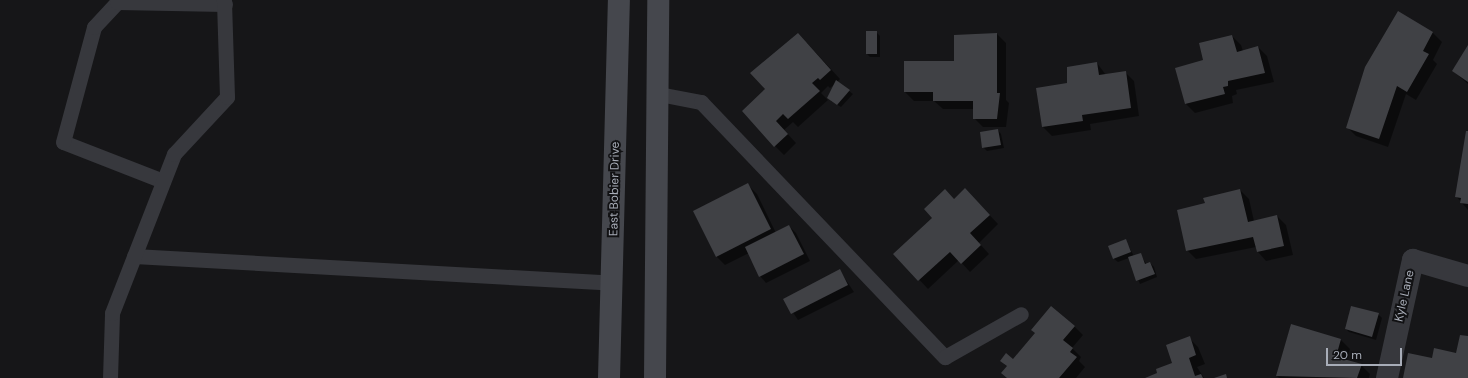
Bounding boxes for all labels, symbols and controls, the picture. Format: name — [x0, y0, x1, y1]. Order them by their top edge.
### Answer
street label: East Bobier Drive — [607, 142, 623, 236]
street label: Kyle Lane — [1392, 269, 1418, 323]
scale bar — [1328, 340, 1404, 366]
text: 20 m — [1333, 347, 1362, 363]

